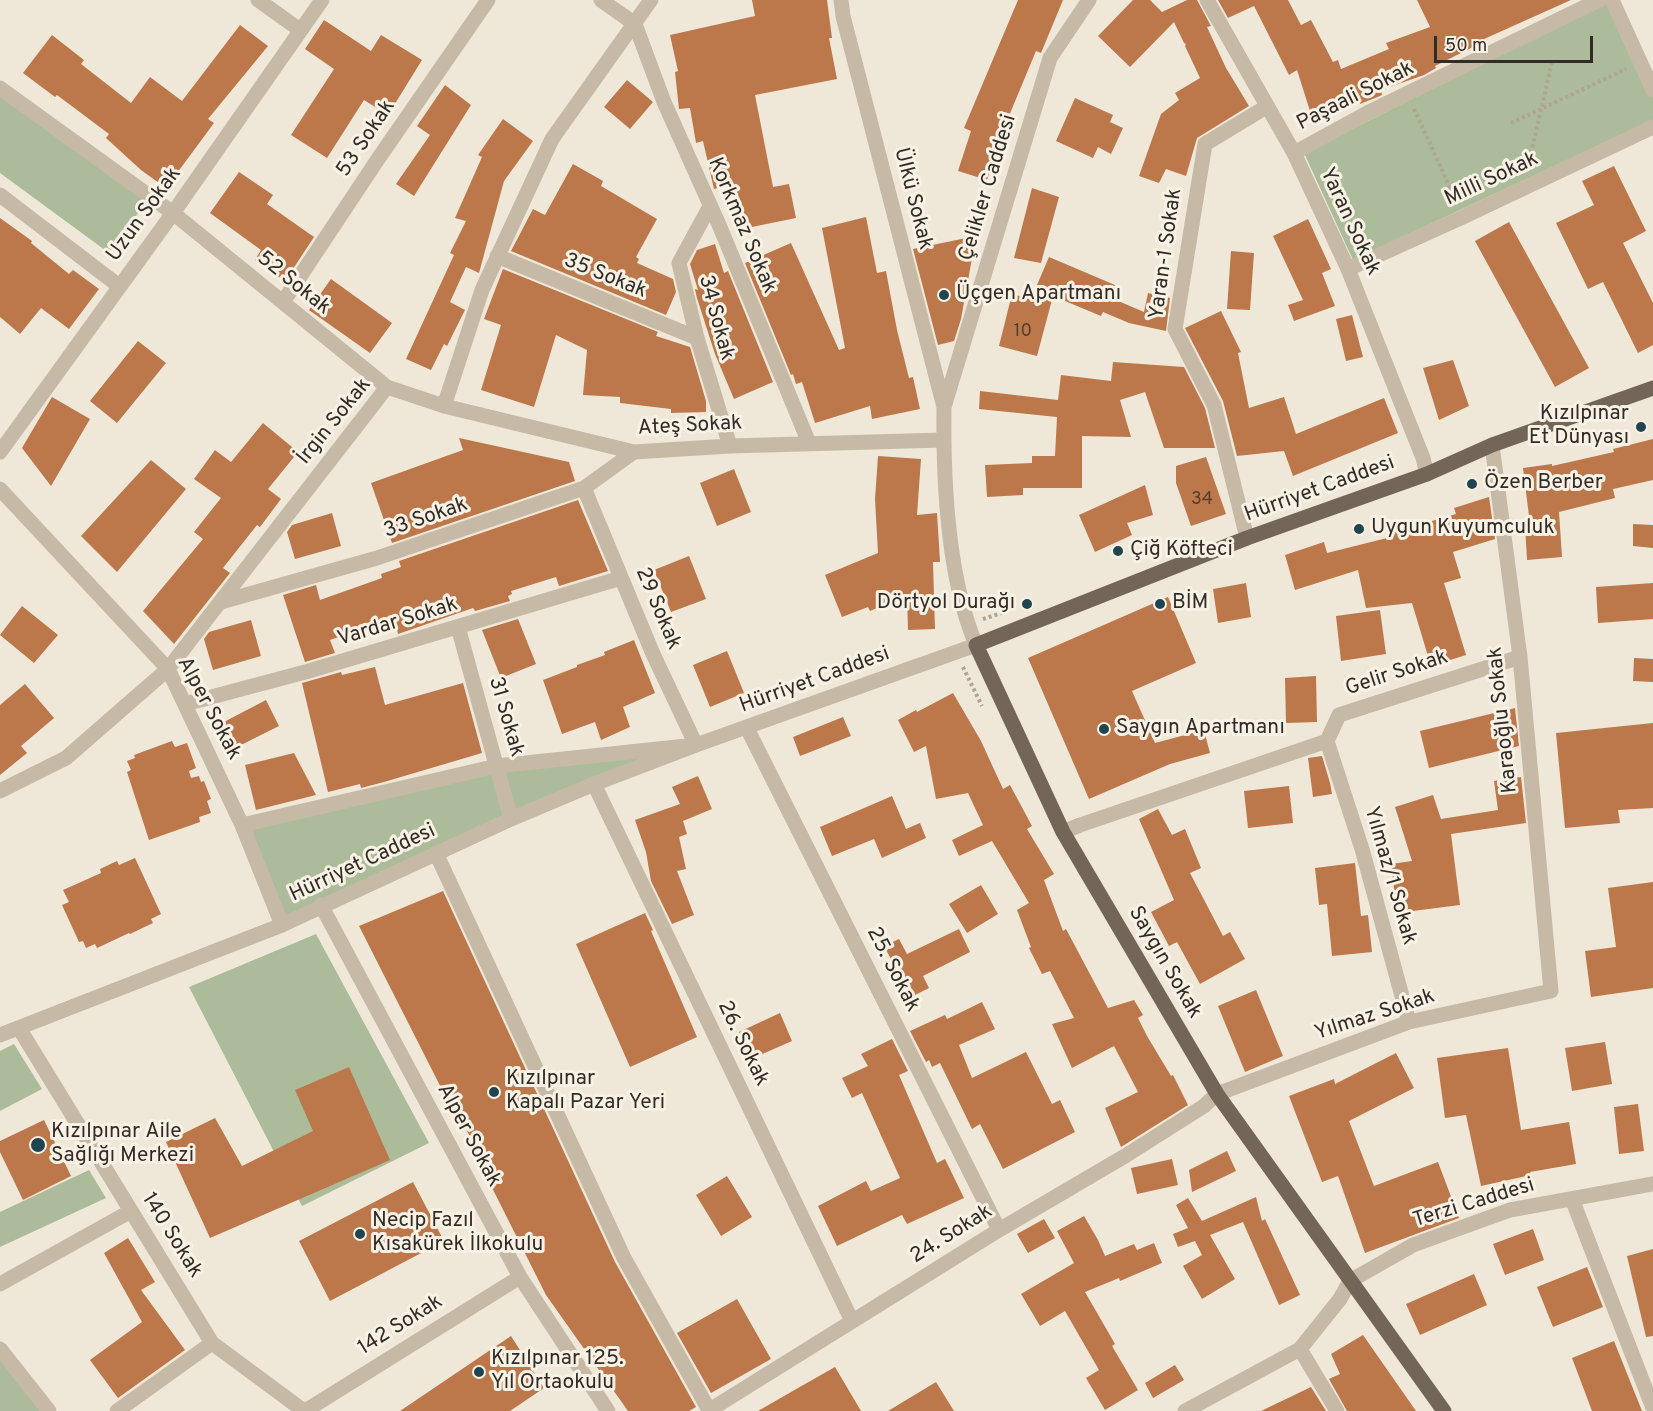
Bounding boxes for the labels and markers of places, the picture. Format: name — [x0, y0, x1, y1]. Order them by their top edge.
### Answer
place label: Üçgen Apartmanı — [956, 282, 1121, 308]
marker: Üçgen Apartmanı — [937, 288, 951, 302]
place label: Kızılpınar Et Dünyası — [1529, 402, 1629, 452]
marker: Kızılpınar Et Dünyası — [1634, 420, 1648, 434]
place label: Özen Berber — [1484, 471, 1603, 497]
marker: Özen Berber — [1465, 477, 1479, 491]
place label: Uygun Kuyumculuk — [1371, 516, 1555, 542]
marker: Uygun Kuyumculuk — [1352, 522, 1366, 536]
place label: Çiğ Köfteci — [1130, 538, 1233, 564]
marker: Çiğ Köfteci — [1111, 544, 1125, 558]
place label: Dörtyol Durağı — [877, 591, 1015, 617]
place label: BİM — [1172, 591, 1208, 617]
marker: Dörtyol Durağı — [1020, 597, 1034, 611]
marker: BİM — [1153, 597, 1167, 611]
place label: Saygın Apartmanı — [1116, 716, 1285, 742]
marker: Saygın Apartmanı — [1097, 722, 1111, 736]
place label: Kızılpınar Kapalı Pazar Yeri — [506, 1067, 665, 1117]
marker: Kızılpınar Kapalı Pazar Yeri — [487, 1085, 501, 1099]
place label: Kızılpınar Aile Sağlığı Merkezi — [51, 1120, 194, 1170]
marker: Kızılpınar Aile Sağlığı Merkezi — [29, 1136, 47, 1154]
place label: Necip Fazıl Kısakürek İlkokulu — [372, 1209, 543, 1259]
marker: Necip Fazıl Kısakürek İlkokulu — [353, 1227, 367, 1241]
place label: Kızılpınar 125. Yıl Ortaokulu — [491, 1347, 624, 1397]
marker: Kızılpınar 125. Yıl Ortaokulu — [472, 1365, 486, 1379]

